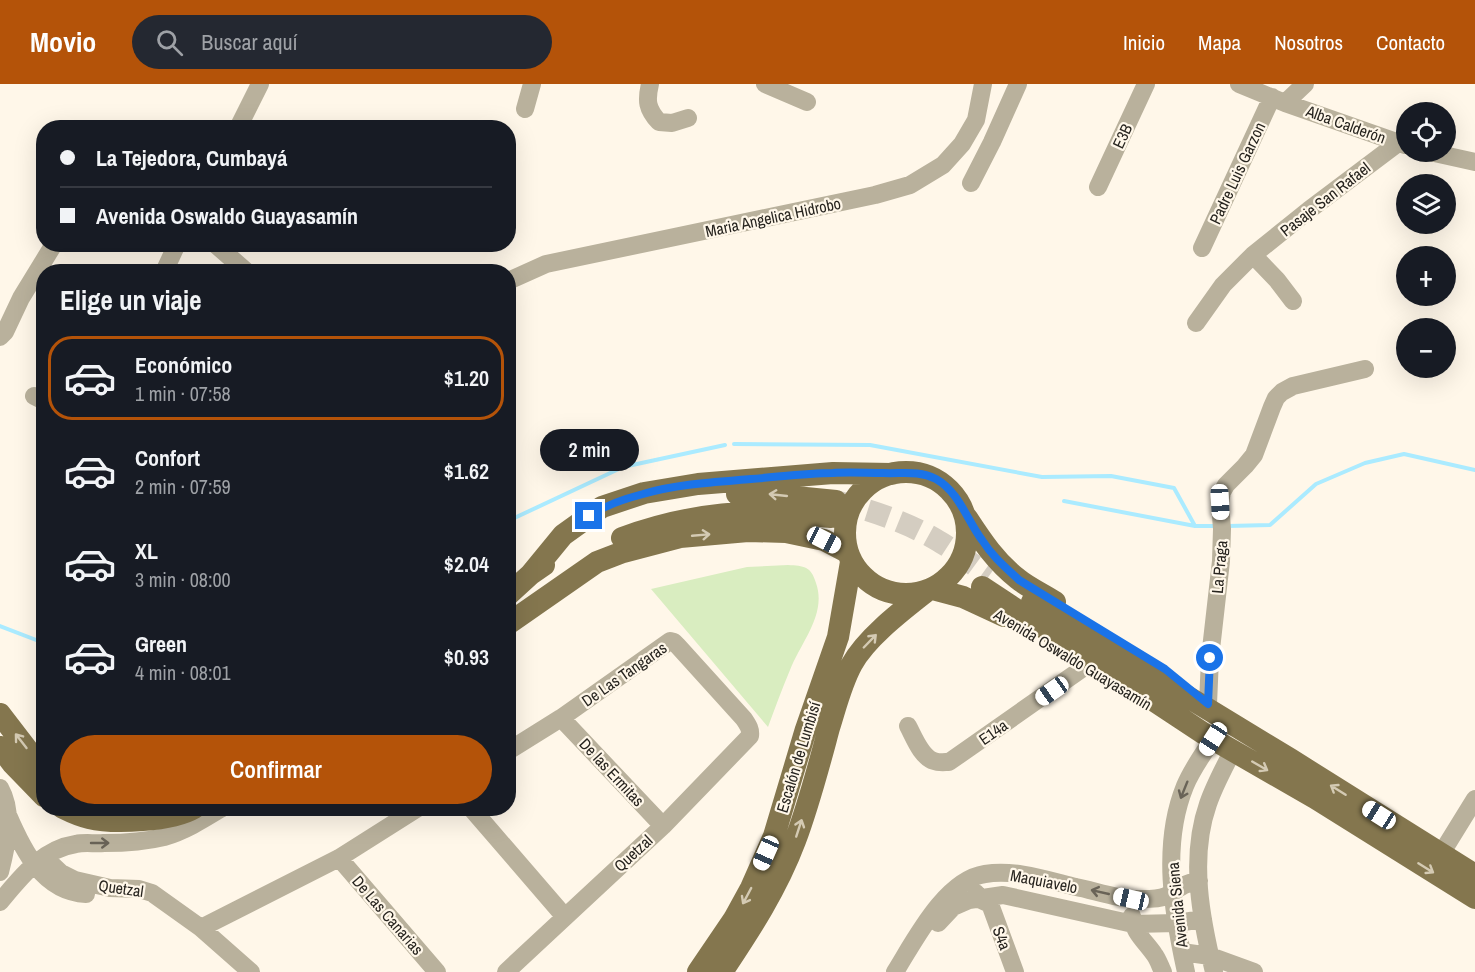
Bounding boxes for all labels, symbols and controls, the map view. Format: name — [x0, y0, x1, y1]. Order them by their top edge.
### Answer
search box — [132, 15, 552, 69]
text: Movio — [30, 23, 96, 61]
icon: search — [153, 26, 186, 59]
text: Buscar aquí — [201, 27, 298, 57]
text: Inicio — [1123, 28, 1165, 57]
text: Mapa — [1198, 28, 1241, 57]
text: Nosotros — [1274, 28, 1343, 57]
text: Contacto — [1376, 28, 1445, 57]
street label: Alba Calderón — [1302, 99, 1389, 149]
map controls — [1396, 102, 1456, 378]
button: locate — [1396, 102, 1456, 162]
street label: Padre Luis Garzon — [1204, 118, 1270, 228]
street label: E3B — [1107, 120, 1137, 152]
text: La Tejedora, Cumbayá — [96, 143, 287, 173]
street label: Pasaje San Rafael — [1275, 157, 1375, 241]
button: layers — [1396, 174, 1456, 234]
street label: Maria Angelica Hidrobo — [703, 192, 843, 242]
text: Avenida Oswaldo Guayasamín — [96, 201, 358, 231]
button: + — [1396, 246, 1456, 306]
text: Elige un viaje — [60, 282, 202, 318]
button: − — [1396, 318, 1456, 378]
text: Económico — [135, 350, 232, 380]
icon: car — [63, 351, 117, 405]
text: $1.20 — [444, 363, 489, 393]
text: 1 min · 07:58 — [135, 380, 231, 407]
callout: 2 min — [540, 429, 638, 471]
text: 2 min — [568, 436, 611, 463]
text: Confort — [135, 443, 200, 473]
icon: car — [63, 444, 117, 498]
text: $1.62 — [444, 456, 489, 486]
text: 2 min · 07:59 — [135, 473, 231, 500]
car — [1210, 484, 1230, 520]
one-way arrow — [768, 489, 788, 500]
route end — [575, 502, 602, 529]
car — [804, 524, 844, 556]
one-way arrow — [690, 529, 710, 540]
text: XL — [135, 536, 158, 566]
icon: car — [63, 537, 117, 591]
street label: La Praga — [1206, 539, 1232, 594]
text: $2.04 — [444, 549, 489, 579]
text: 3 min · 08:00 — [135, 566, 231, 593]
street label: Avenida Oswaldo Guayasamín — [989, 603, 1156, 715]
text: Green — [135, 629, 187, 659]
icon: car — [63, 630, 117, 684]
one-way arrow — [863, 634, 877, 649]
street label: De Las Tangaras — [577, 637, 671, 711]
text: $0.93 — [444, 642, 489, 672]
route start — [1196, 644, 1223, 671]
text: 4 min · 08:01 — [135, 659, 231, 686]
car — [1032, 673, 1072, 709]
street label: Escalón de Lumbisí — [771, 698, 825, 815]
street label: E14a — [974, 714, 1012, 750]
car — [1196, 719, 1230, 759]
one-way arrow — [14, 733, 27, 749]
street label: De las Ermitas — [575, 733, 649, 811]
button: Confirmar — [60, 735, 492, 804]
one-way arrow — [1251, 760, 1268, 772]
one-way arrow — [1178, 780, 1189, 798]
one-way arrow — [1330, 783, 1347, 795]
car — [1359, 798, 1399, 832]
one-way arrow — [794, 819, 805, 838]
street label: Quetzal — [609, 829, 657, 876]
car — [750, 833, 782, 873]
one-way arrow — [89, 837, 109, 849]
street label: Avenida Siena — [1161, 860, 1193, 950]
one-way arrow — [1417, 862, 1434, 874]
street label: Maquiavelo — [1009, 864, 1079, 898]
street label: De Las Canarias — [347, 871, 429, 959]
street label: Quetzal — [97, 874, 145, 902]
one-way arrow — [1090, 886, 1110, 897]
car — [1111, 886, 1151, 912]
one-way arrow — [741, 887, 753, 904]
street label: S4a — [988, 923, 1017, 953]

